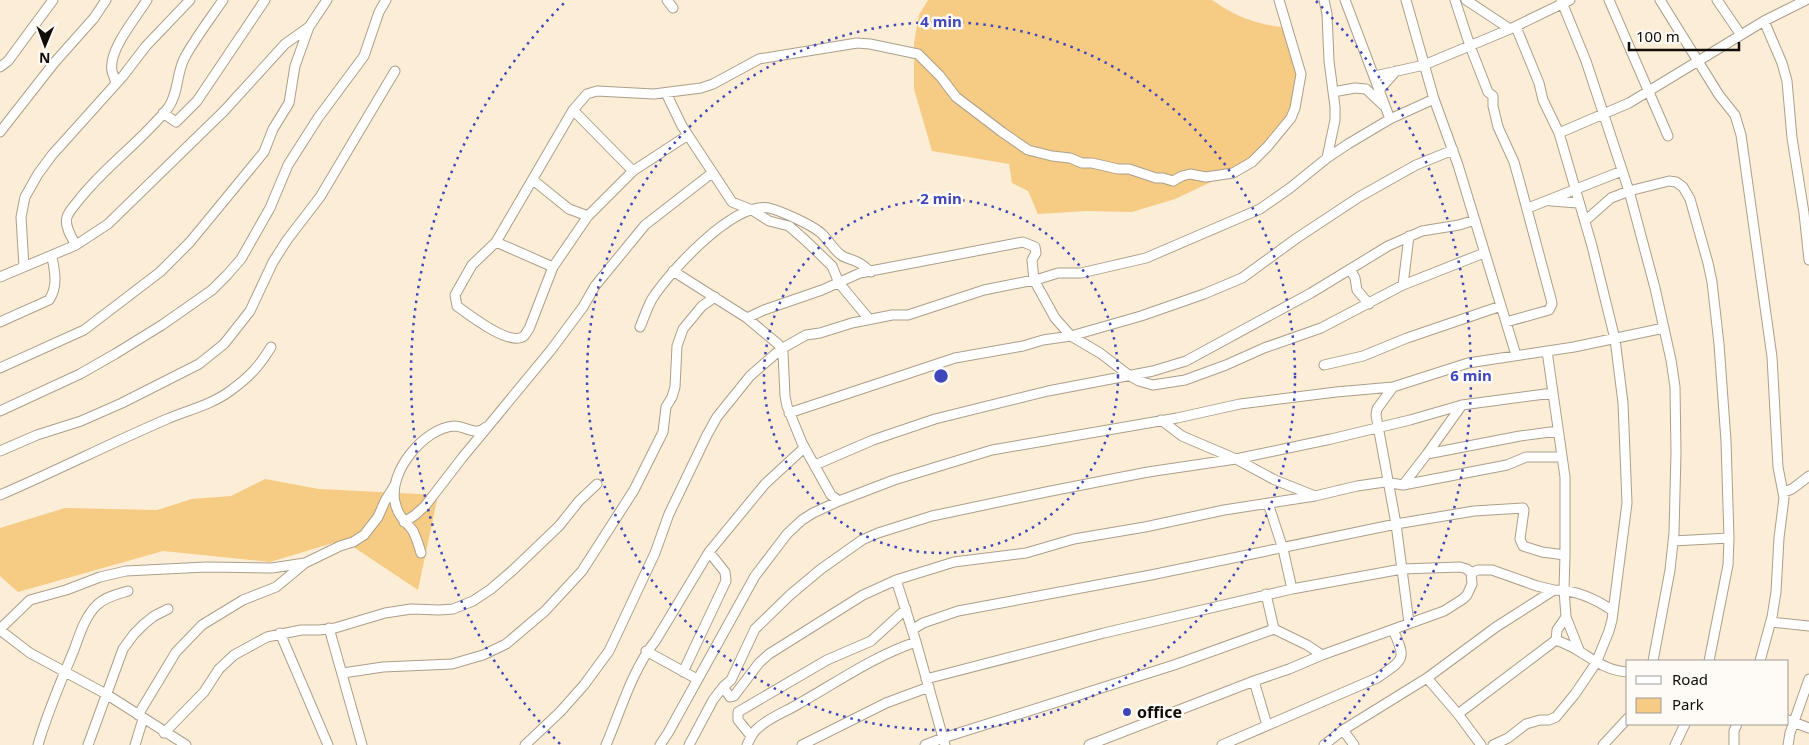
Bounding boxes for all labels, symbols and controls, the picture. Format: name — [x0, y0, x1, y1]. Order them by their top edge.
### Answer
text: 4 min — [920, 11, 962, 31]
north arrow — [20, 20, 70, 70]
scale bar — [1629, 20, 1739, 52]
text: 100 m — [1636, 26, 1680, 46]
text: N — [39, 49, 51, 68]
text: 2 min — [920, 188, 962, 208]
text: 6 min — [1450, 365, 1492, 385]
centre of rings — [932, 367, 950, 385]
legend — [1626, 660, 1789, 725]
text: Road — [1672, 669, 1708, 689]
text: Park — [1672, 694, 1704, 714]
place label: office — [1137, 701, 1182, 723]
marker: office — [1121, 706, 1133, 718]

